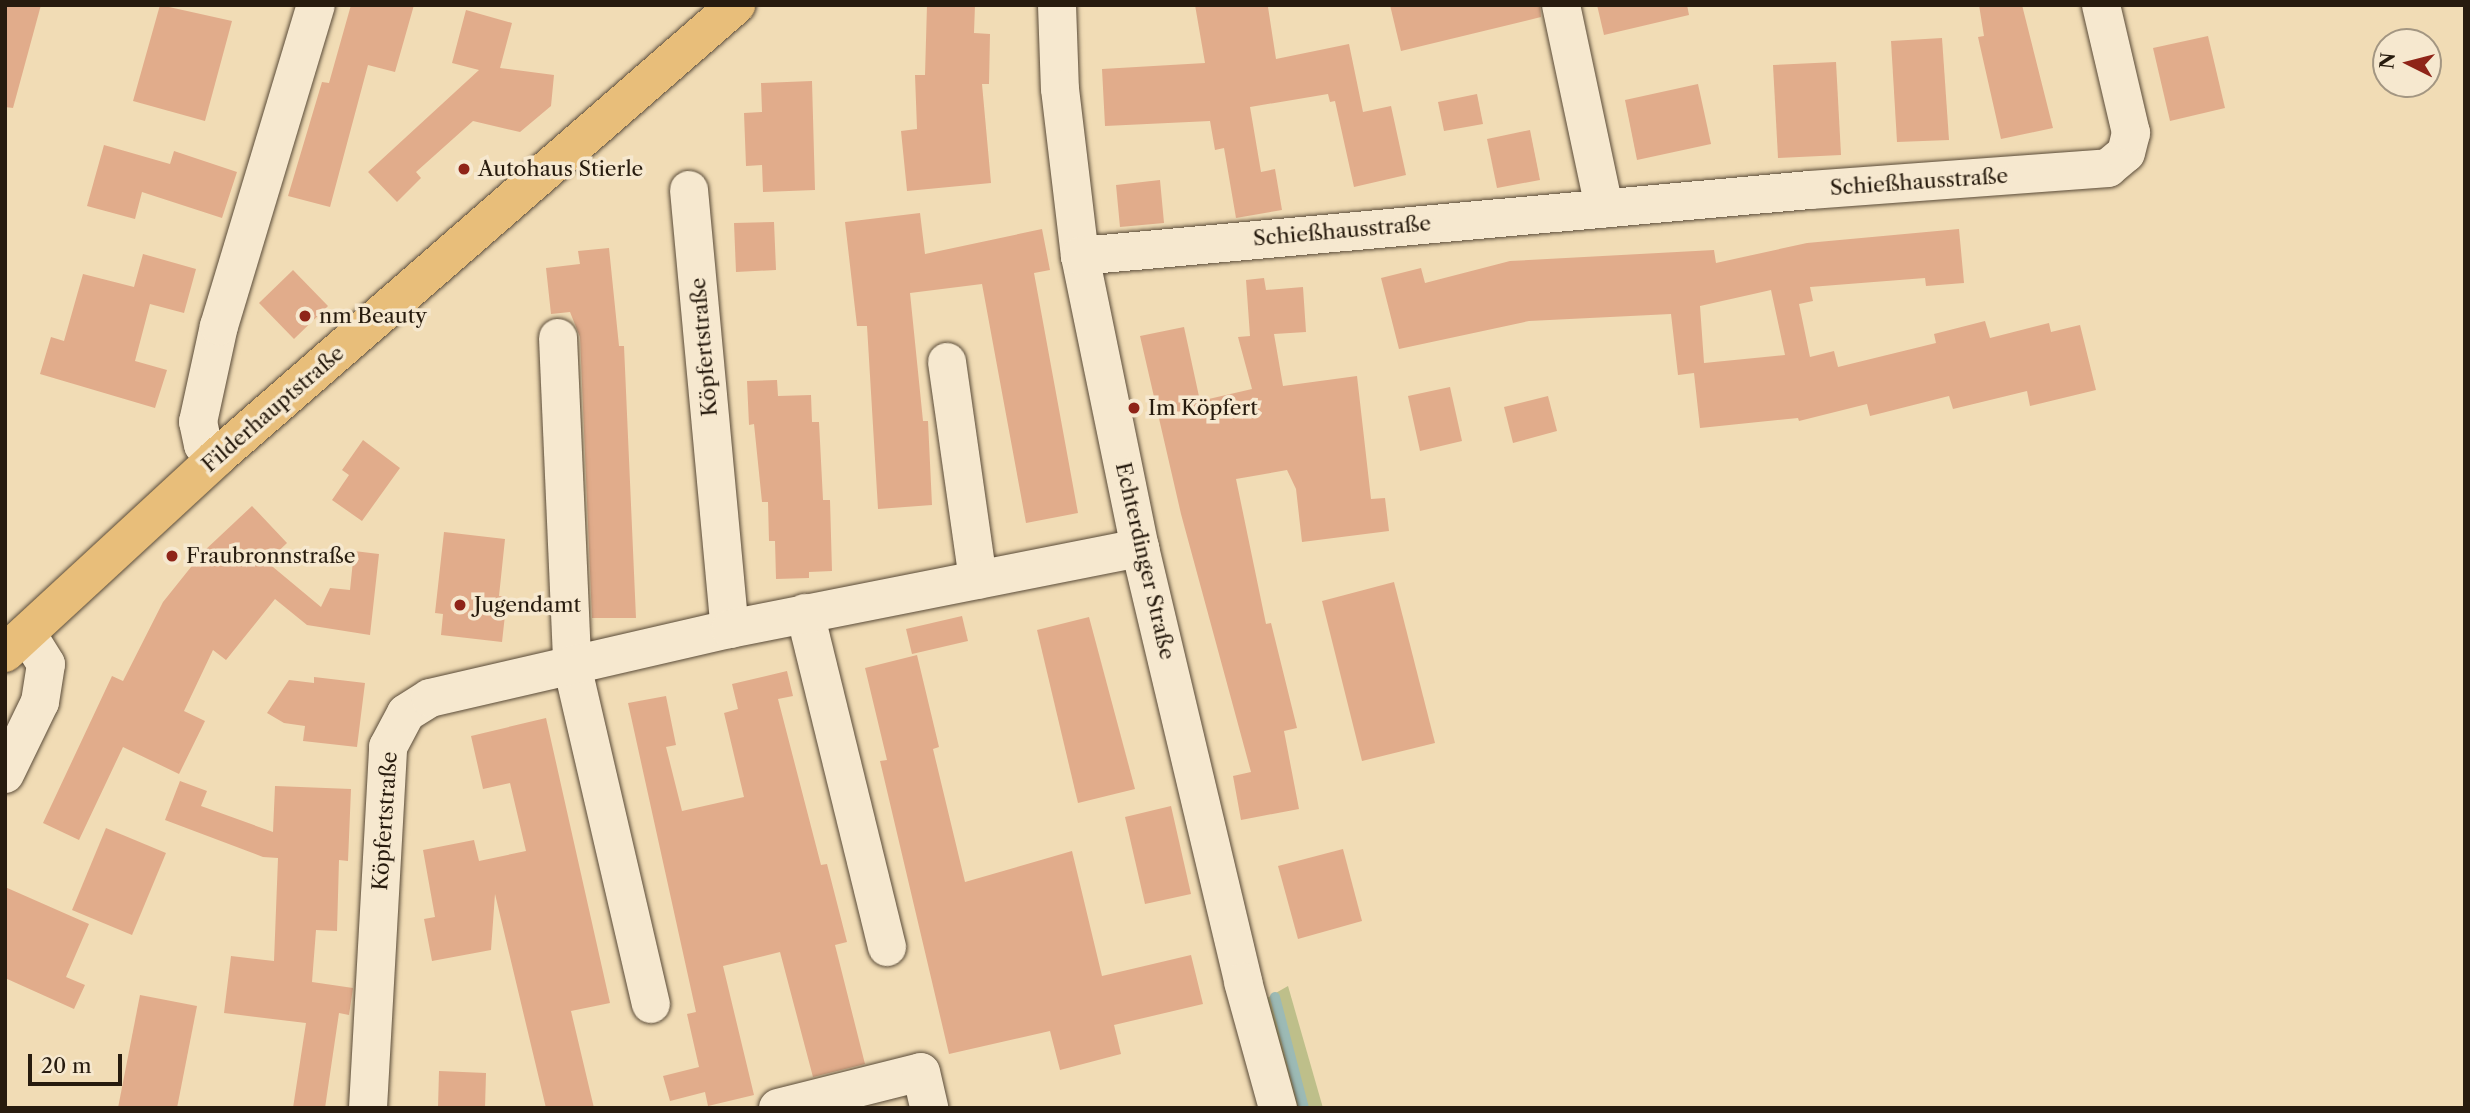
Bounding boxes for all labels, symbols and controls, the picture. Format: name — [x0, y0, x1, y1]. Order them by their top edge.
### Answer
north arrow — [2372, 28, 2442, 98]
text: N — [2375, 52, 2400, 70]
place label: Autohaus Stierle — [478, 156, 643, 182]
marker: Autohaus Stierle — [456, 161, 472, 177]
street label: Schießhausstraße — [1829, 163, 2009, 201]
street label: Schießhausstraße — [1252, 211, 1432, 251]
street label: Köpfertstraße — [685, 277, 723, 417]
place label: nm Beauty — [319, 303, 427, 329]
marker: nm Beauty — [297, 308, 313, 324]
street label: Filderhauptstraße — [197, 341, 349, 477]
place label: Im Köpfert — [1148, 395, 1258, 421]
marker: Im Köpfert — [1126, 400, 1142, 416]
street label: Echterdinger Straße — [1110, 460, 1180, 662]
place label: Fraubronnstraße — [186, 543, 355, 569]
marker: Fraubronnstraße — [164, 548, 180, 564]
place label: Jugendamt — [474, 592, 581, 618]
marker: Jugendamt — [452, 597, 468, 613]
street label: Köpfertstraße — [368, 751, 402, 891]
scale bar — [32, 1040, 126, 1084]
text: 20 m — [41, 1053, 92, 1078]

